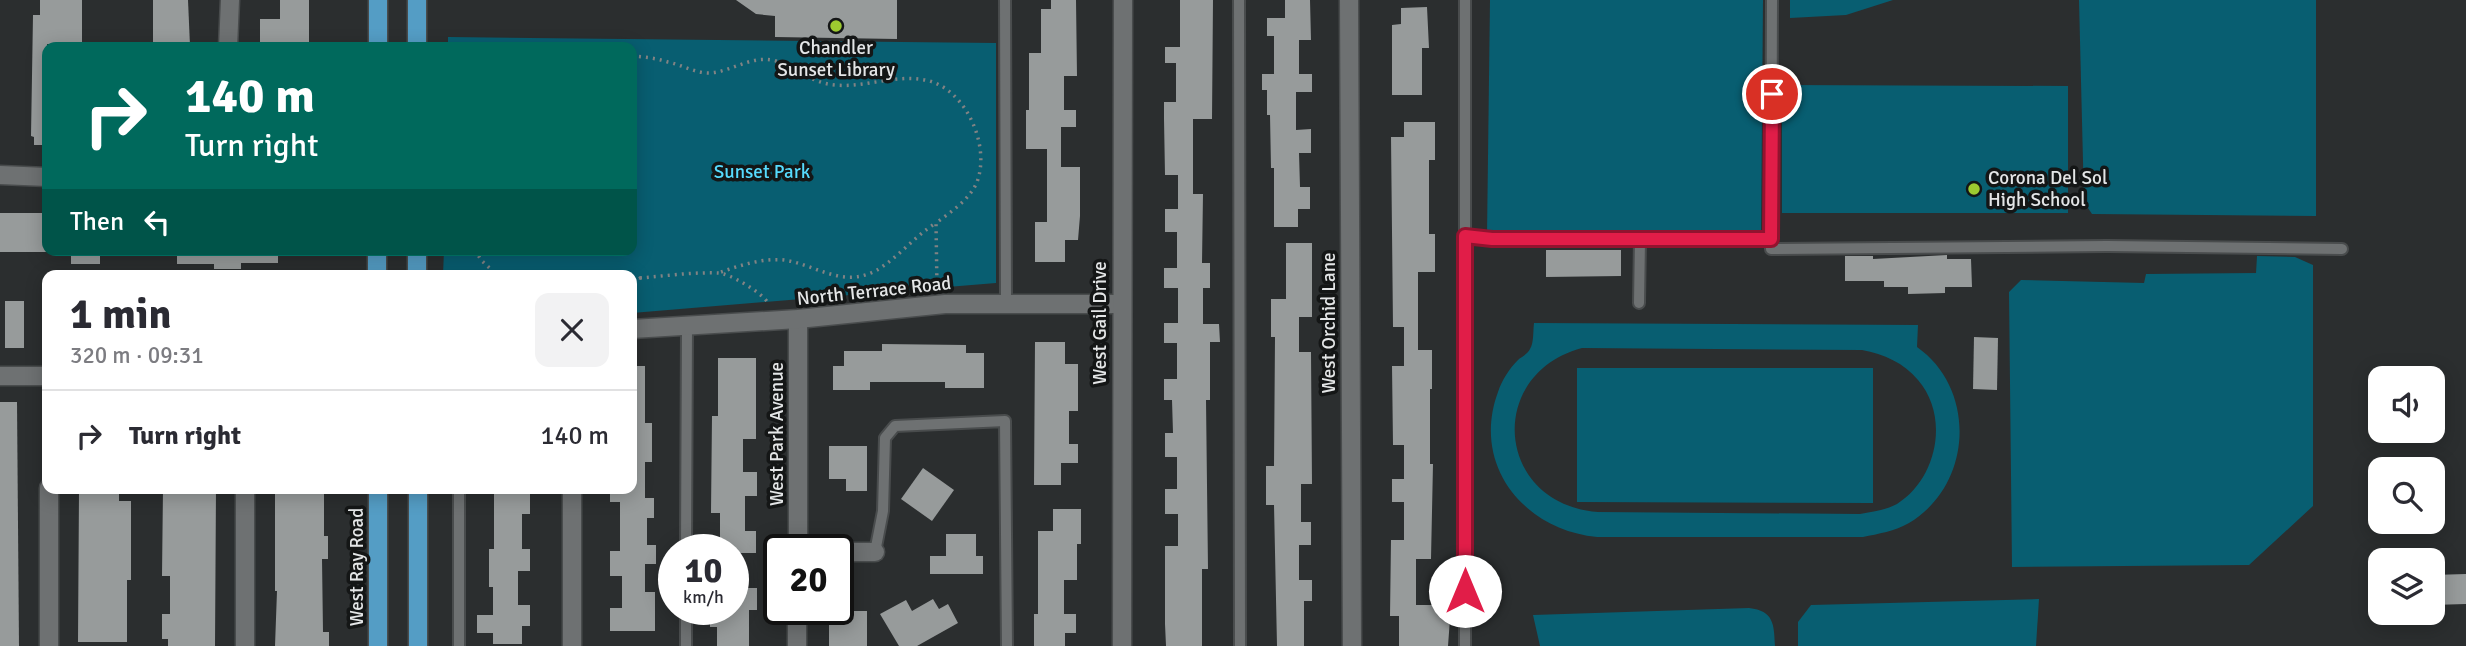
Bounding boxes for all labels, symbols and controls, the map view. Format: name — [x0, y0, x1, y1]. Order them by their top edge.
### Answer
marker: Chandler Sunset Library — [828, 18, 844, 34]
place label: Chandler Sunset Library — [777, 36, 895, 82]
pin — [1742, 64, 1802, 124]
text: 140 m — [185, 66, 315, 126]
icon: right — [70, 70, 161, 161]
icon: arrive — [1753, 75, 1791, 113]
text: Turn right — [185, 126, 318, 165]
park label: Sunset Park — [714, 160, 811, 184]
place label: Corona Del Sol High School — [1988, 166, 2108, 212]
marker: Corona Del Sol High School — [1966, 181, 1982, 197]
icon: left — [138, 203, 176, 241]
text: Then — [70, 206, 124, 238]
street label: West Orchid Lane — [1317, 252, 1341, 394]
street label: West Gail Drive — [1088, 261, 1112, 385]
street label: North Terrace Road — [796, 271, 952, 311]
text: 1 min — [70, 289, 171, 340]
button: close — [535, 293, 609, 367]
text: 320 m · 09:31 — [70, 341, 204, 370]
street label: West Park Avenue — [765, 362, 789, 506]
map controls — [2368, 366, 2445, 625]
button: sound — [2368, 366, 2445, 443]
icon: right — [70, 417, 108, 455]
text: Turn right — [129, 420, 241, 452]
text: 140 m — [540, 420, 609, 452]
button: search — [2368, 457, 2445, 534]
street label: West Ray Road — [345, 508, 369, 626]
speed limit sign: 20 — [763, 534, 854, 625]
button: layers — [2368, 548, 2445, 625]
text: 10 — [685, 549, 722, 592]
position arrow — [1428, 554, 1502, 628]
text: km/h — [683, 586, 724, 608]

